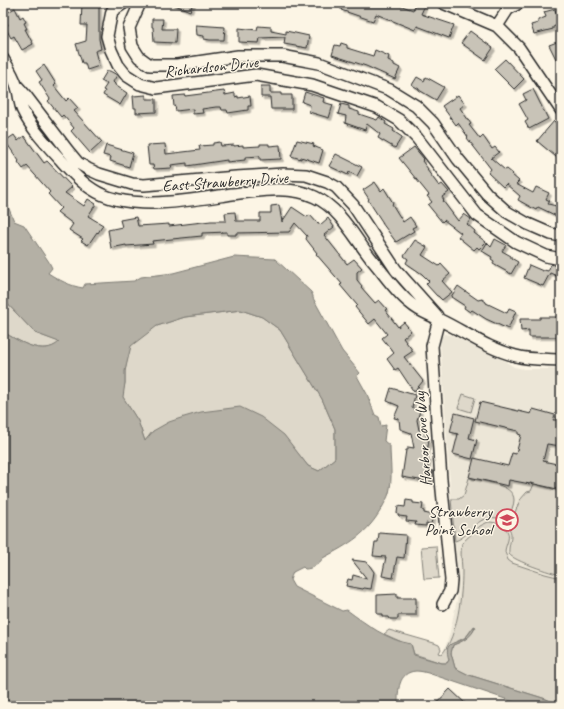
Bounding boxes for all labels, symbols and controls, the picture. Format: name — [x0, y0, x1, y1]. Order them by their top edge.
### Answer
street label: Richardson Drive — [163, 52, 261, 82]
street label: East Strawberry Drive — [162, 168, 290, 196]
street label: Harbor Cove Way — [410, 389, 436, 487]
place label: Strawberry Point School — [425, 502, 495, 540]
school or university icon: Strawberry Point School — [494, 507, 520, 533]

